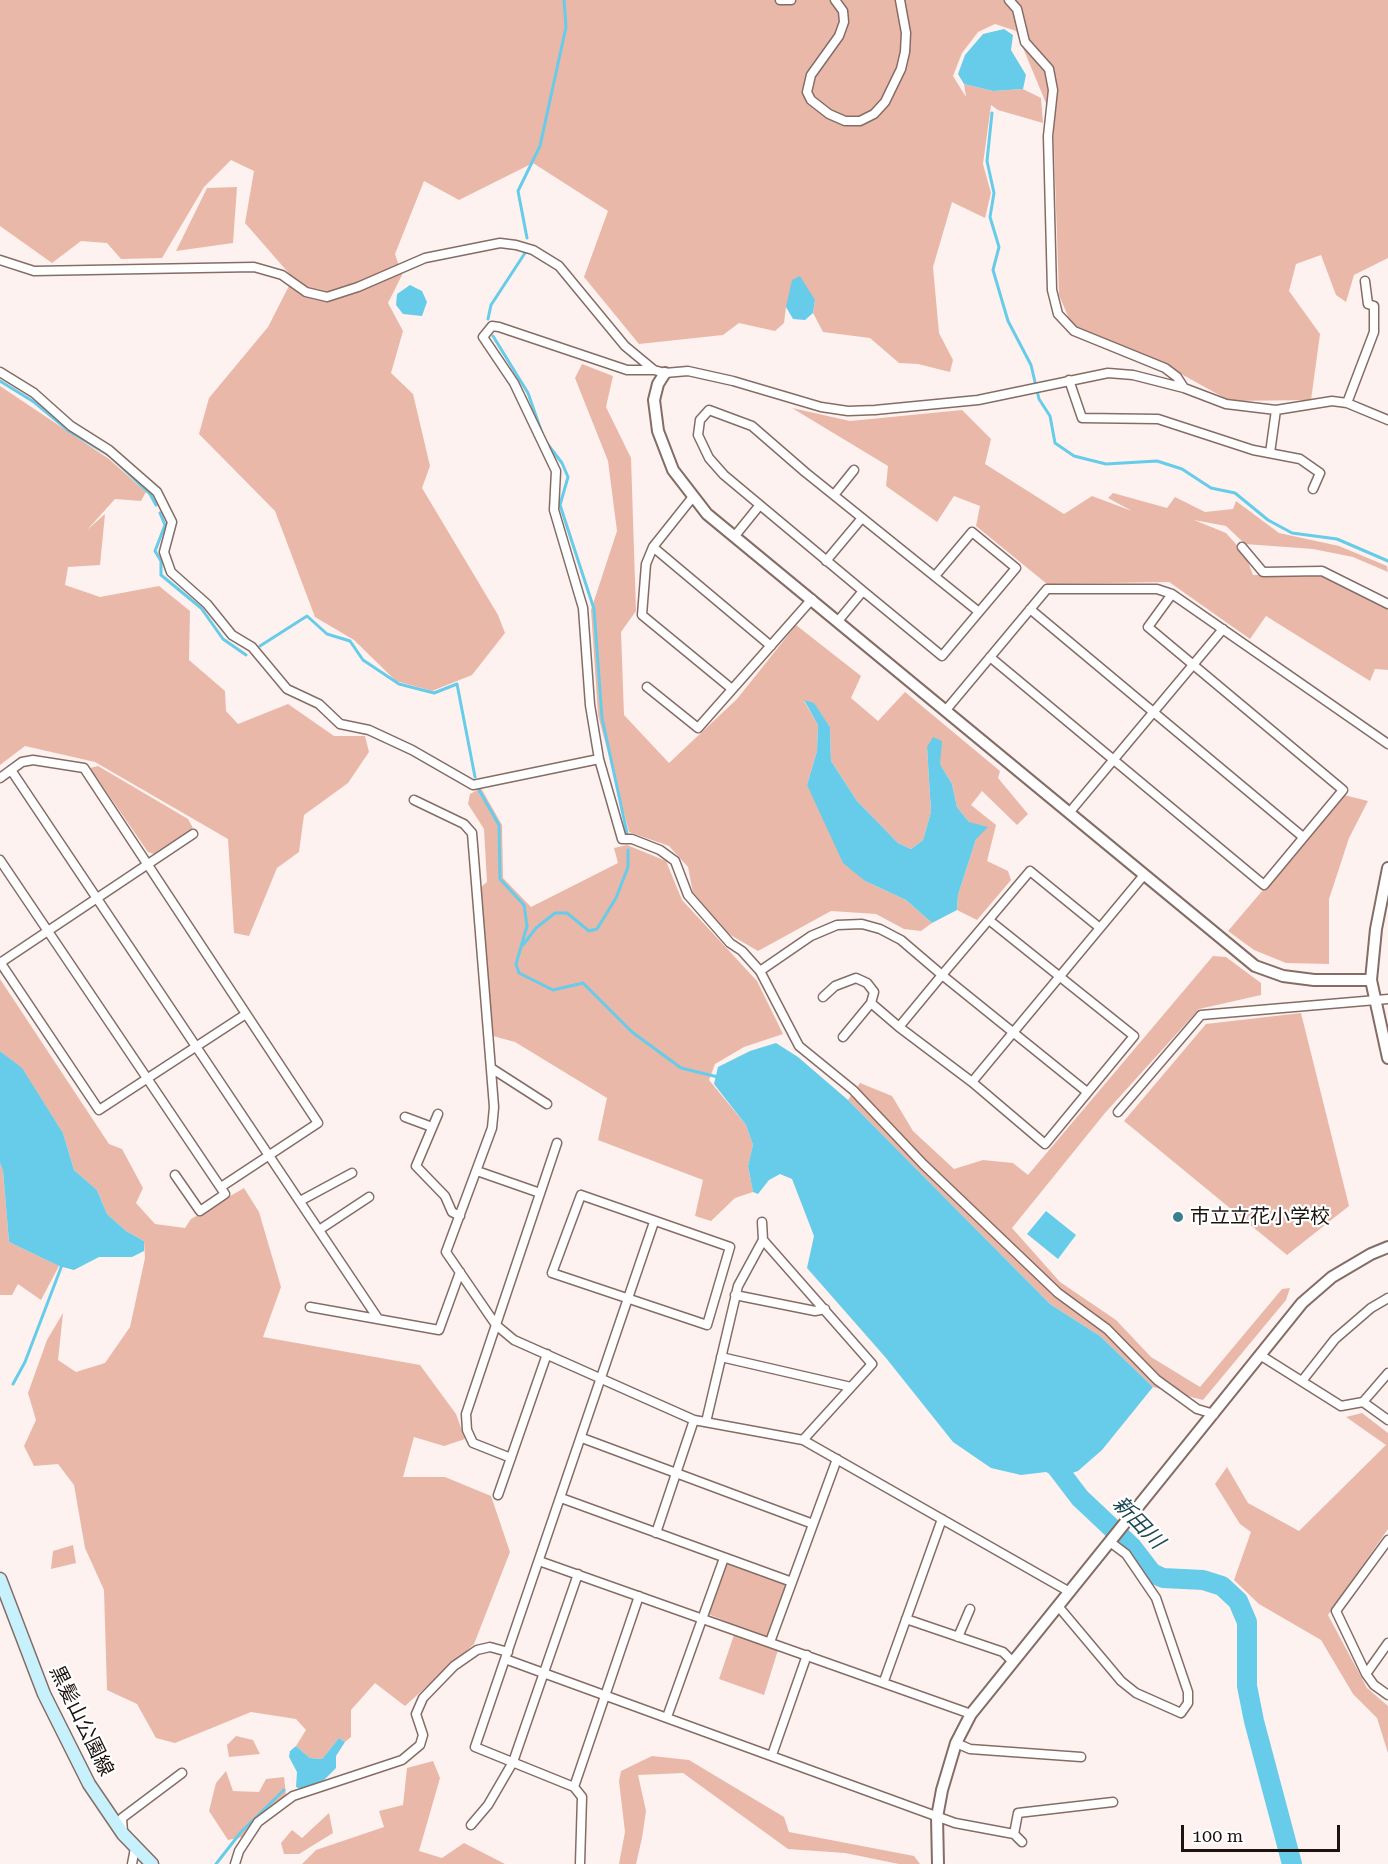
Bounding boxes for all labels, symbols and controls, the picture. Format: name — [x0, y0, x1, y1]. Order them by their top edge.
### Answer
place label: 市立立花小学校 — [1190, 1205, 1330, 1229]
marker: 市立立花小学校 — [1171, 1210, 1185, 1224]
water label: 新田川 — [1107, 1492, 1169, 1554]
street label: 黒髪山公園線 — [44, 1662, 118, 1780]
scale bar — [1184, 1813, 1343, 1851]
text: 100 m — [1192, 1825, 1243, 1846]

